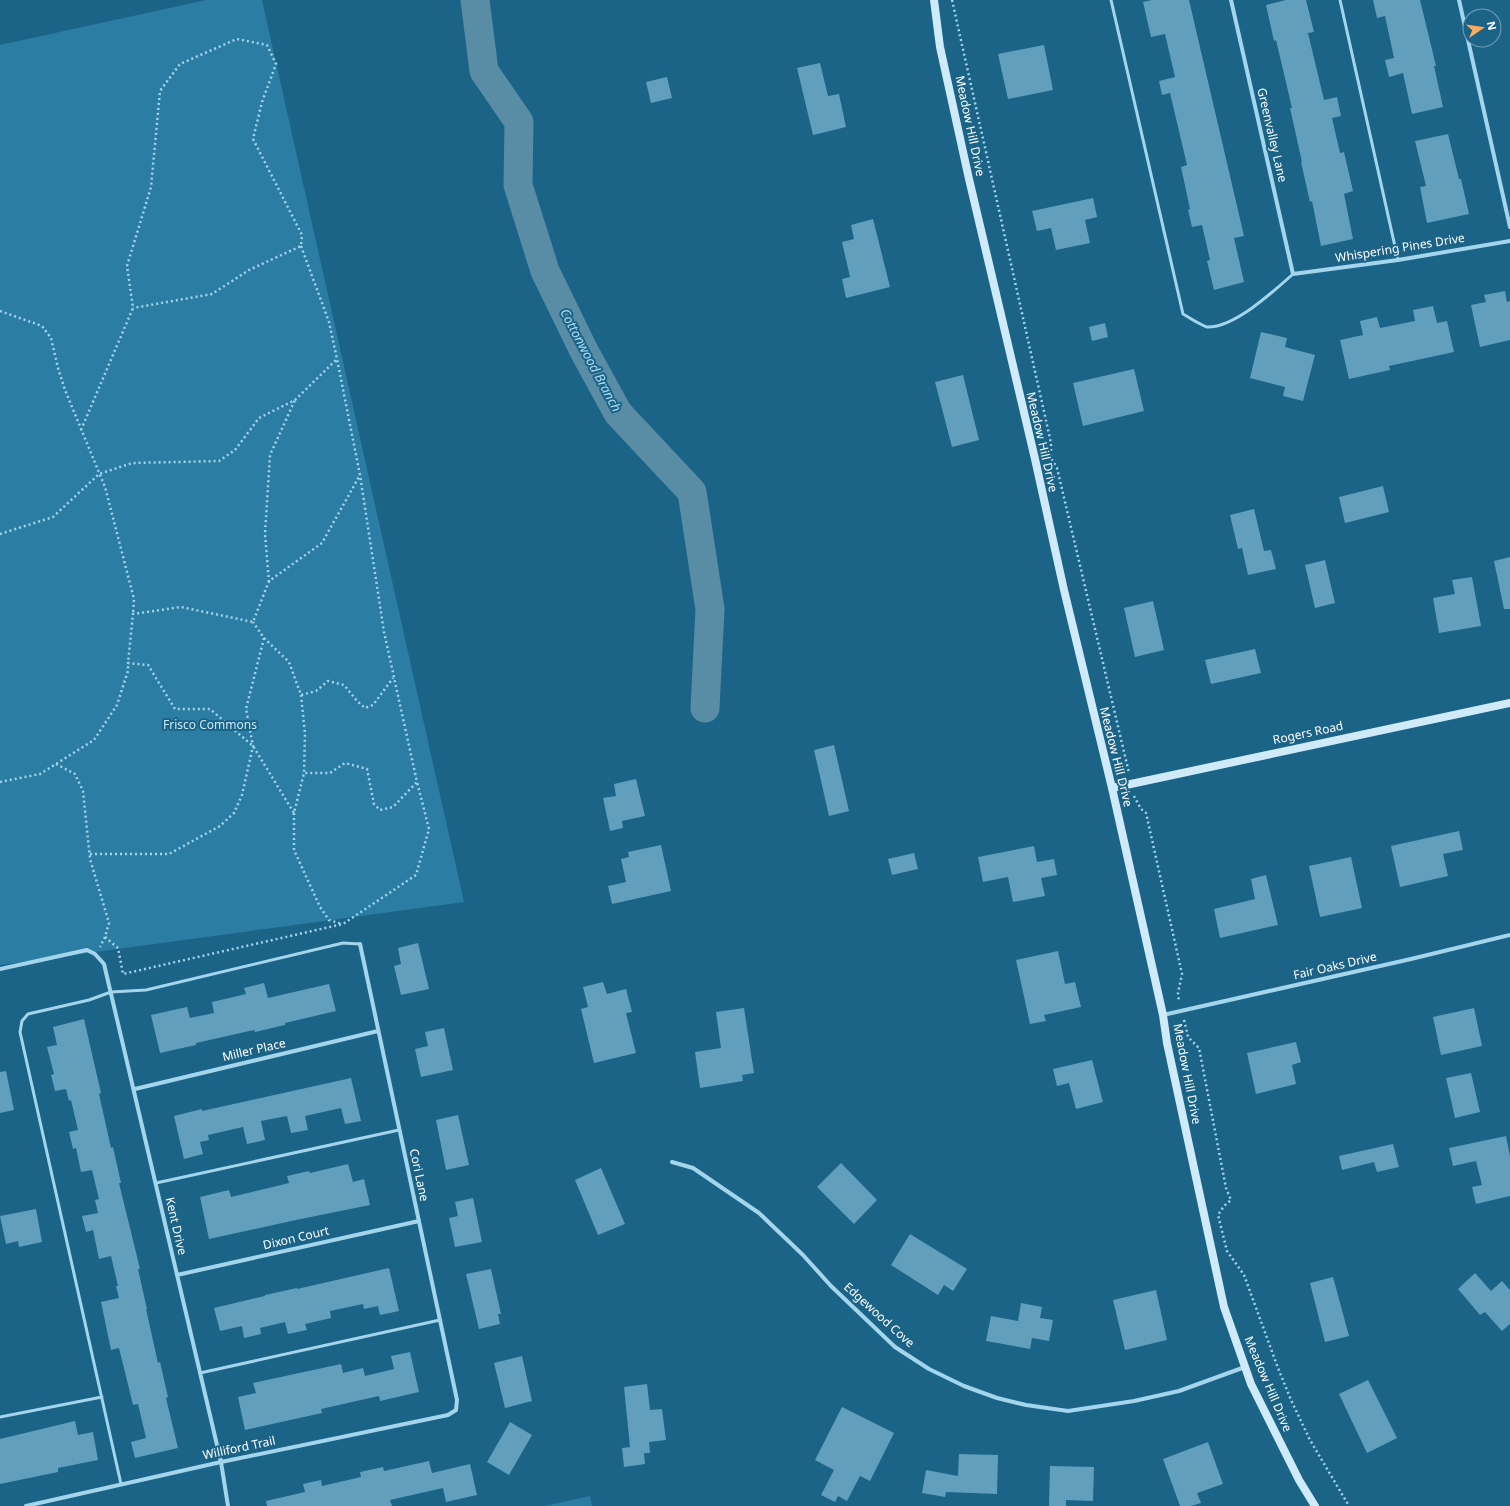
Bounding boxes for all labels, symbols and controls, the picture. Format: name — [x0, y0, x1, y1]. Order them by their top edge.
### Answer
north arrow — [1462, 8, 1502, 48]
text: N — [1484, 20, 1501, 32]
street label: Meadow Hill Drive — [952, 74, 989, 178]
street label: Greenvalley Lane — [1253, 86, 1292, 184]
street label: Whispering Pines Drive — [1334, 229, 1466, 266]
water label: Cottonwood Branch — [556, 305, 626, 415]
street label: Meadow Hill Drive — [1023, 390, 1062, 494]
street label: Meadow Hill Drive — [1096, 705, 1137, 809]
park label: Frisco Commons — [163, 716, 257, 733]
street label: Rogers Road — [1271, 717, 1345, 748]
street label: Fair Oaks Drive — [1291, 948, 1379, 983]
street label: Meadow Hill Drive — [1169, 1022, 1206, 1126]
street label: Miller Place — [220, 1034, 288, 1065]
street label: Cori Lane — [406, 1147, 433, 1203]
street label: Kent Drive — [162, 1195, 191, 1257]
street label: Dixon Court — [261, 1222, 331, 1253]
street label: Edgewood Cove — [840, 1278, 919, 1351]
street label: Meadow Hill Drive — [1241, 1333, 1296, 1434]
street label: Williford Trail — [201, 1432, 277, 1464]

